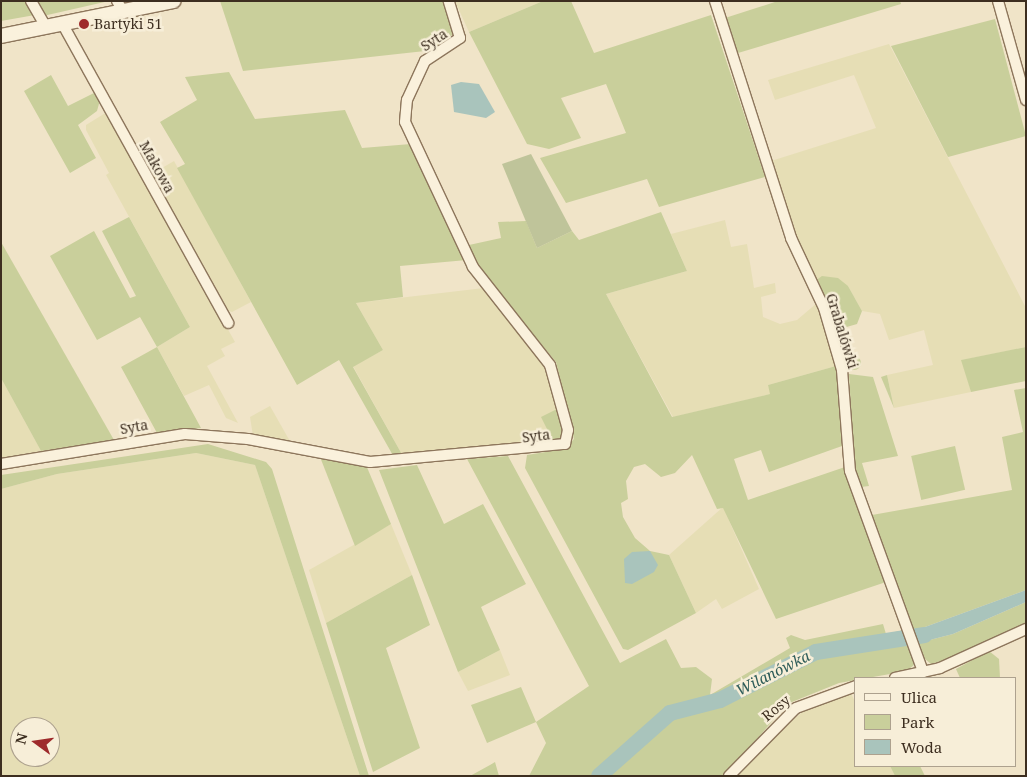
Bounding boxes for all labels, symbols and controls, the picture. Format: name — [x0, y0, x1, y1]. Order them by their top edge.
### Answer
place label: Bartyki 51 — [94, 16, 162, 32]
marker: Bartyki 51 — [78, 18, 90, 30]
street label: Syta — [418, 25, 450, 55]
street label: Makowa — [136, 138, 178, 196]
street label: Grabalówki — [823, 291, 861, 371]
street label: Syta — [119, 416, 149, 438]
street label: Syta — [521, 426, 551, 446]
water label: Wilanówka — [733, 647, 813, 699]
legend — [854, 677, 1017, 767]
text: Ulica — [901, 687, 937, 707]
street label: Rosy — [759, 691, 793, 725]
text: Park — [901, 712, 934, 732]
north arrow — [10, 717, 60, 767]
text: N — [10, 731, 31, 746]
text: Woda — [901, 737, 942, 757]

